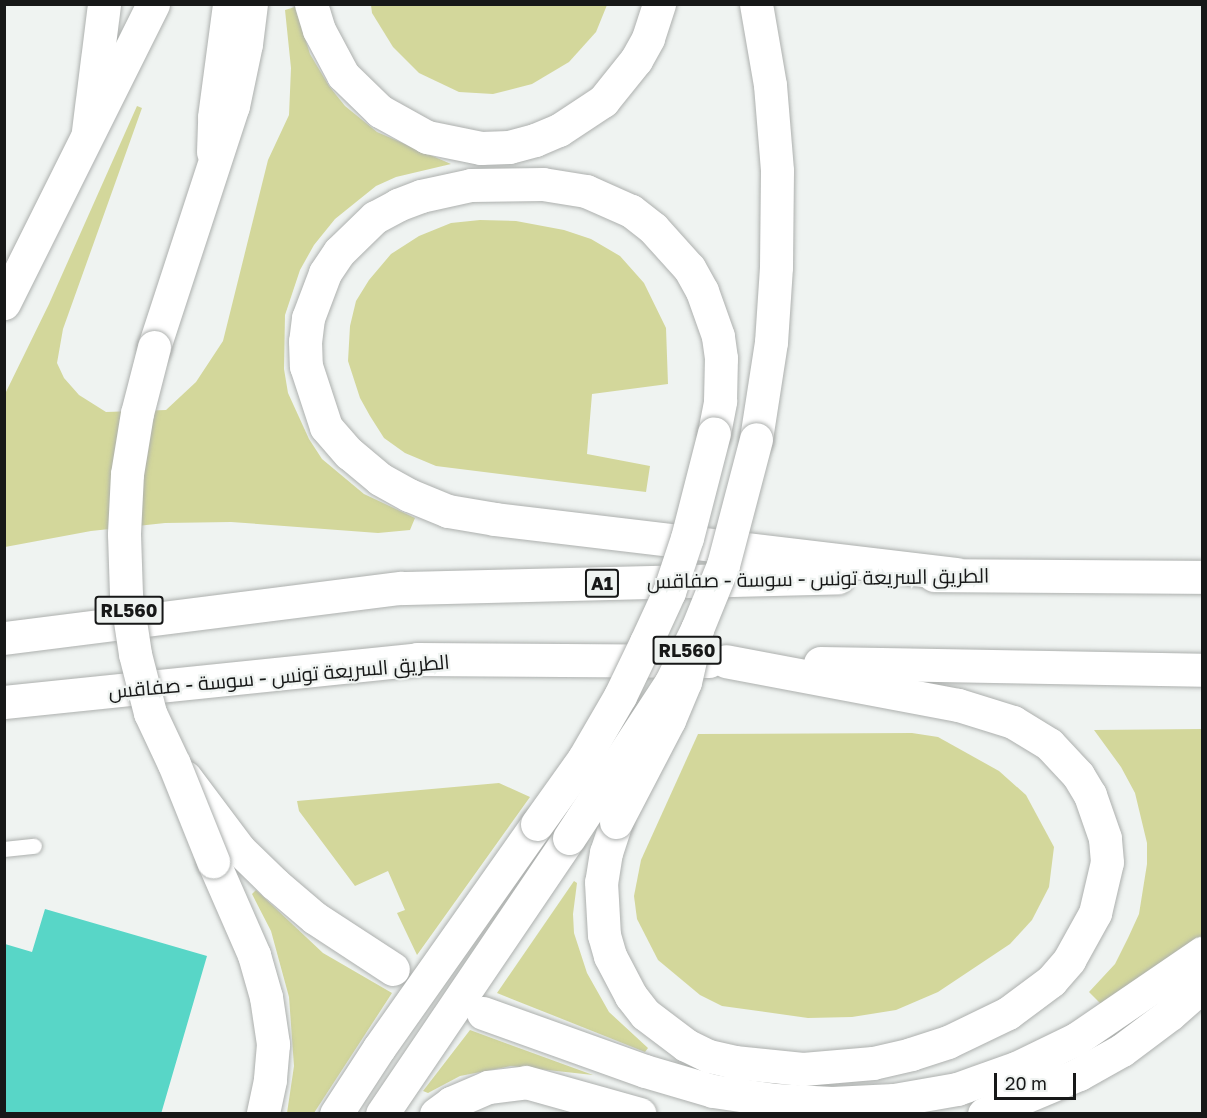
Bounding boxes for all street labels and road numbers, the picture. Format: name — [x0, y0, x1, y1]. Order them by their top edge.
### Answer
street label: الطريق السريعة تونس - سوسة - صفاقس — [647, 563, 989, 593]
road number: A1 — [584, 568, 620, 598]
road number: RL560 — [94, 595, 164, 625]
road number: RL560 — [652, 635, 722, 665]
street label: الطريق السريعة تونس - سوسة - صفاقس — [107, 649, 451, 703]

